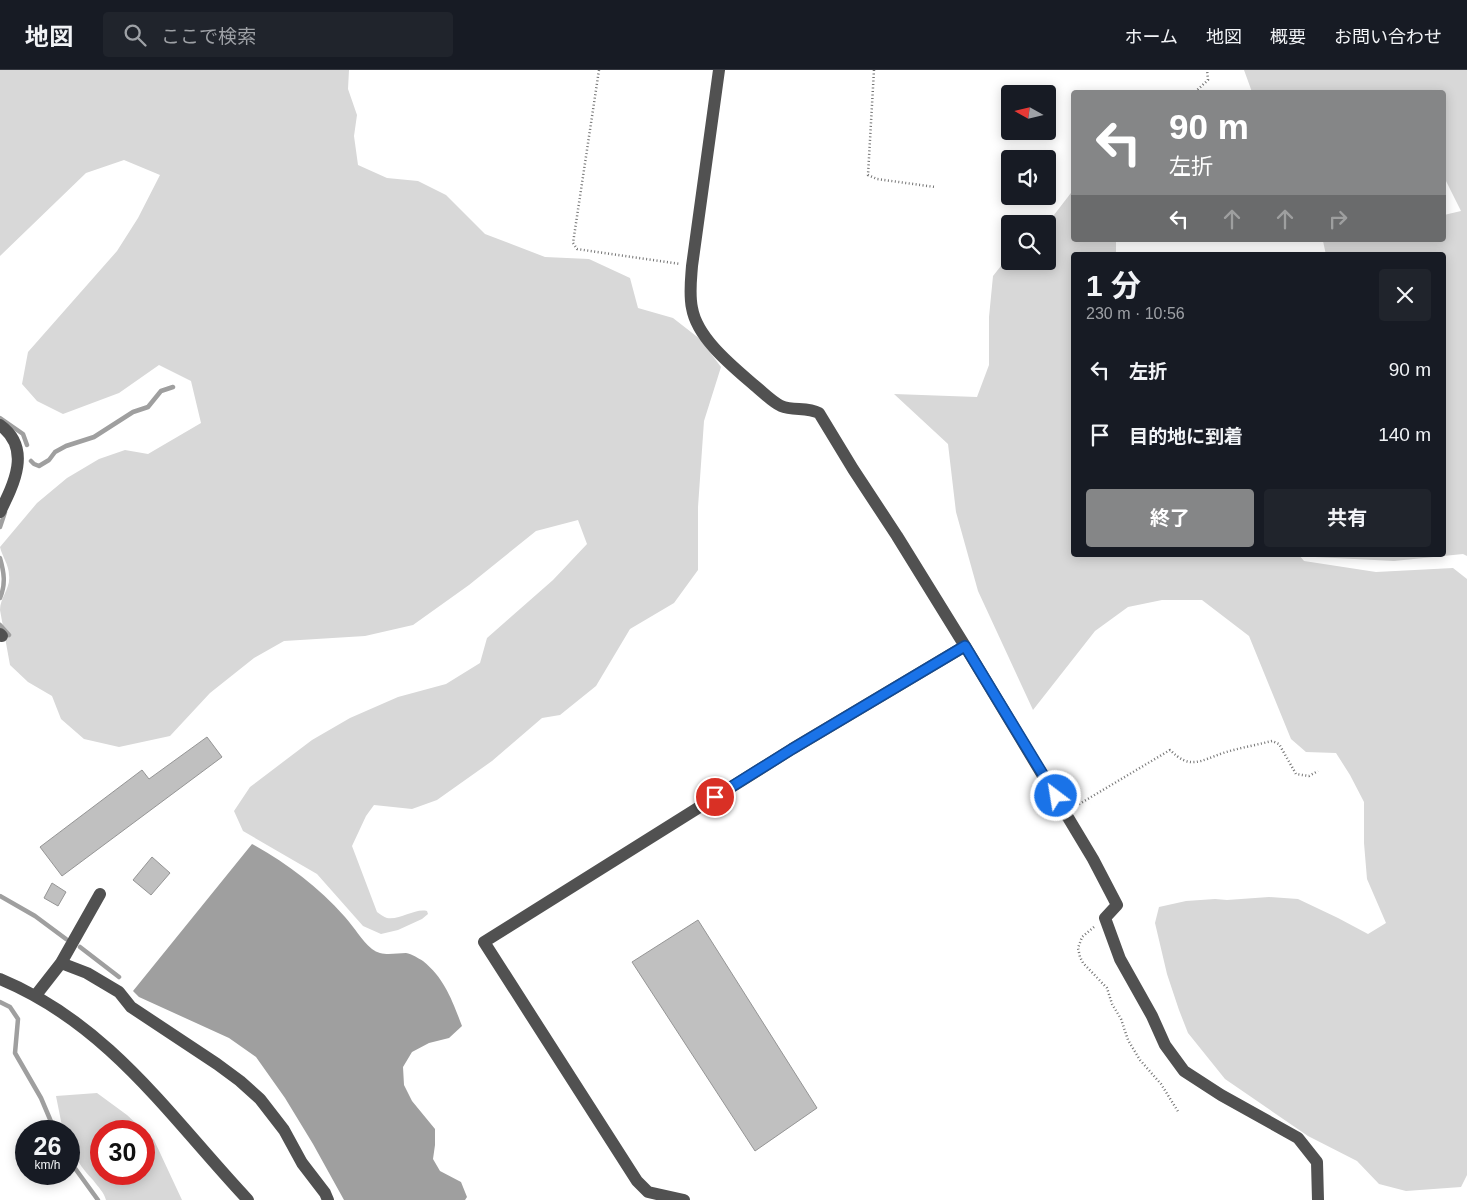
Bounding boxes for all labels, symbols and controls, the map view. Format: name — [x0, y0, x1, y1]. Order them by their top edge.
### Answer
search box — [103, 12, 453, 57]
icon: search — [121, 21, 149, 49]
text: 地図 — [25, 23, 73, 50]
text: ここで検索 — [161, 26, 256, 47]
text: ホーム — [1125, 27, 1178, 47]
text: 地図 — [1206, 27, 1242, 47]
text: 概要 — [1270, 27, 1306, 47]
text: お問い合わせ — [1334, 27, 1442, 47]
north arrow — [1001, 85, 1056, 140]
map controls — [1001, 85, 1056, 270]
text: 90 m — [1169, 107, 1249, 146]
icon: left — [1086, 110, 1151, 175]
button: sound — [1001, 150, 1056, 205]
text: 左折 — [1169, 154, 1213, 179]
icon: left — [1165, 205, 1193, 233]
icon: ahead — [1218, 205, 1246, 233]
icon: ahead — [1271, 205, 1299, 233]
icon: right — [1324, 205, 1352, 233]
button: search — [1001, 215, 1056, 270]
text: 1 分 — [1086, 269, 1141, 302]
button: close — [1379, 269, 1431, 321]
text: 230 m · 10:56 — [1086, 305, 1185, 322]
icon: left — [1086, 356, 1114, 384]
text: 90 m — [1389, 359, 1431, 380]
text: 左折 — [1129, 361, 1167, 382]
icon: arrive — [1086, 421, 1114, 449]
text: 140 m — [1378, 424, 1431, 445]
text: 目的地に到着 — [1129, 426, 1243, 447]
button: 終了 — [1086, 489, 1254, 547]
button: 共有 — [1264, 489, 1431, 547]
position arrow — [1029, 769, 1081, 821]
pin — [694, 776, 736, 818]
icon: arrive — [701, 783, 729, 811]
speed limit sign: 30 — [90, 1120, 155, 1185]
text: 26 — [34, 1132, 61, 1160]
text: km/h — [34, 1158, 61, 1172]

